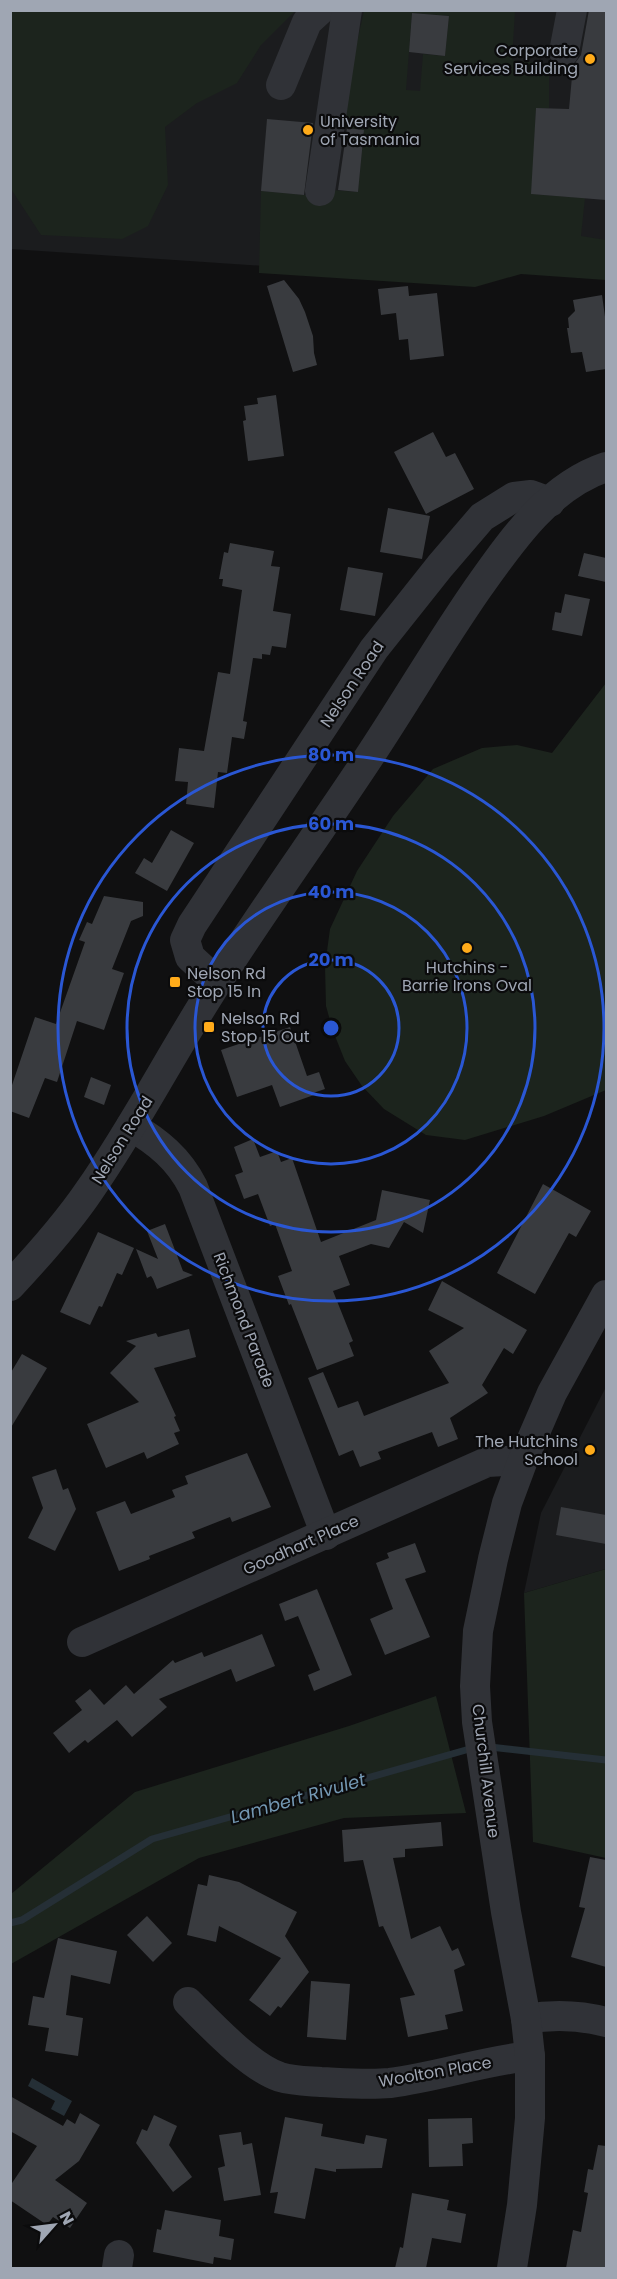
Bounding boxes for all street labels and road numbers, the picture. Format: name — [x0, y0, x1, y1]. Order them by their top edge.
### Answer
street label: Nelson Road — [315, 636, 389, 732]
street label: Nelson Road — [86, 1092, 158, 1188]
street label: Richmond Parade — [208, 1249, 280, 1391]
street label: Goodhart Place — [239, 1509, 363, 1581]
street label: Churchill Avenue — [466, 1703, 506, 1839]
street label: Woolton Place — [377, 2051, 493, 2093]

